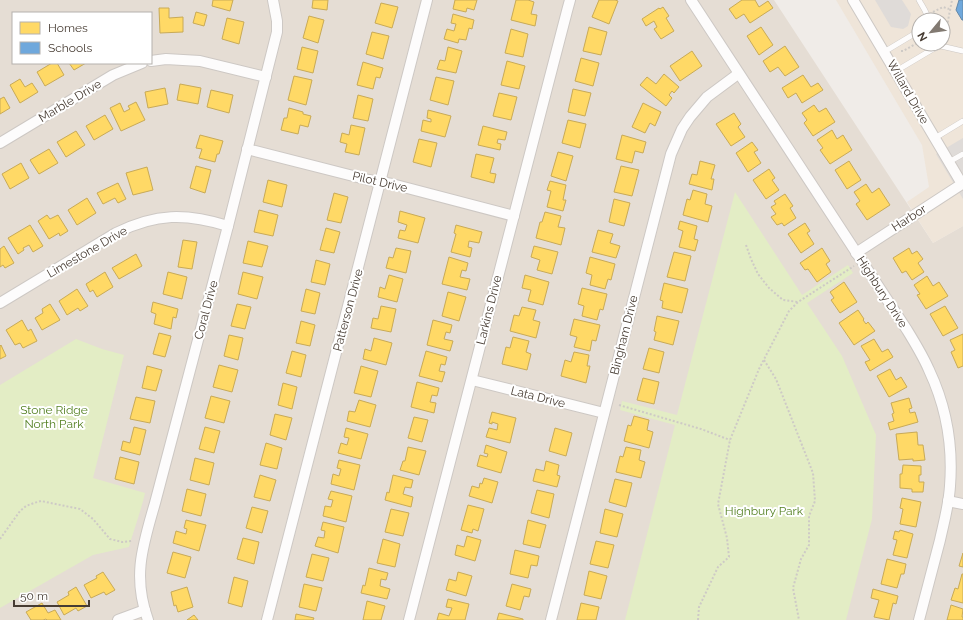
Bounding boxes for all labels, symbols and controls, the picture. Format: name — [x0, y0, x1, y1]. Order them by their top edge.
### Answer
legend — [12, 12, 152, 64]
north arrow — [911, 12, 951, 52]
text: Homes — [48, 21, 88, 35]
text: N — [915, 30, 930, 43]
text: Schools — [48, 41, 92, 55]
street label: Willard Drive — [884, 58, 932, 126]
street label: Marble Drive — [36, 77, 104, 125]
street label: Pilot Drive — [351, 169, 409, 195]
street label: Harbor — [889, 201, 930, 234]
street label: Limestone Drive — [44, 223, 130, 281]
street label: Highbury Drive — [854, 254, 910, 330]
street label: Patterson Drive — [330, 267, 366, 353]
street label: Larkins Drive — [474, 274, 504, 346]
street label: Coral Drive — [191, 279, 221, 341]
street label: Bingham Drive — [607, 294, 641, 376]
street label: Lata Drive — [509, 383, 567, 411]
park label: Stone Ridge North Park — [20, 403, 88, 431]
park label: Highbury Park — [725, 504, 804, 518]
scale bar — [14, 582, 89, 608]
text: 50 m — [20, 589, 48, 603]

